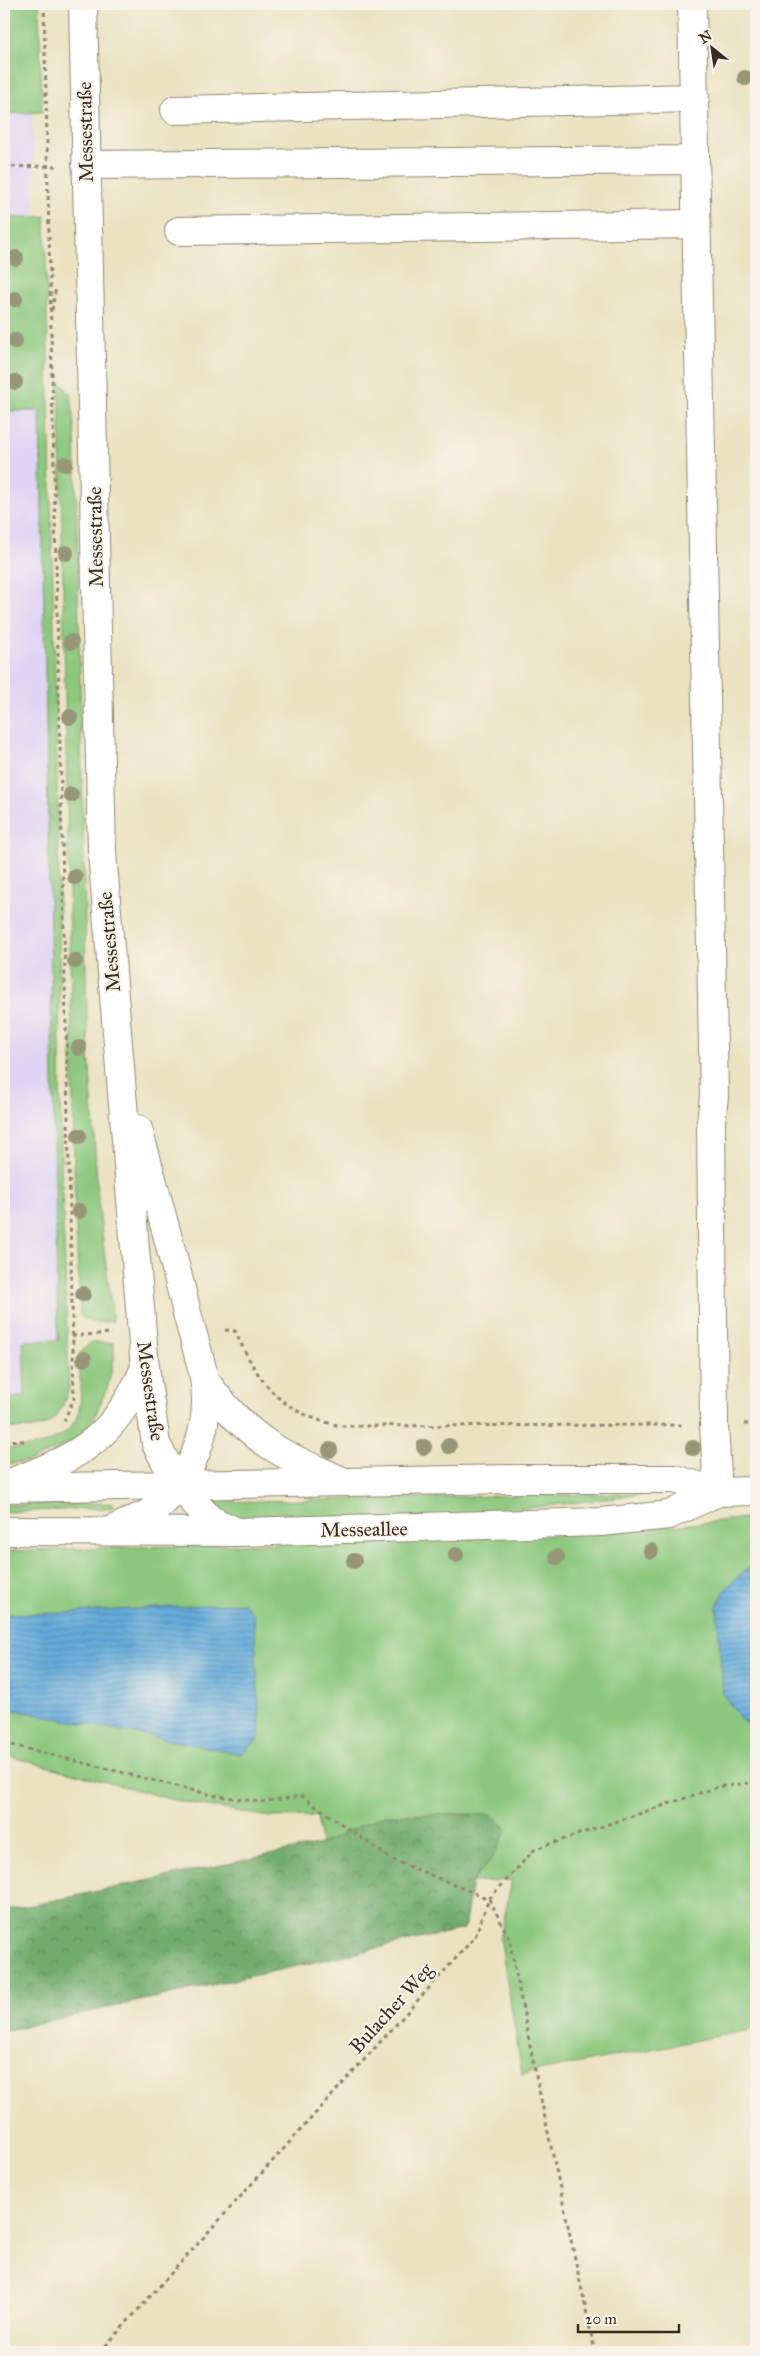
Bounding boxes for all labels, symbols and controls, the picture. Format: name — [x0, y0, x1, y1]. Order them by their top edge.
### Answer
north arrow — [688, 22, 738, 72]
text: N — [696, 27, 715, 48]
street label: Messestraße — [72, 81, 98, 183]
street label: Messestraße — [82, 486, 108, 588]
street label: Messestraße — [93, 891, 125, 993]
street label: Messestraße — [132, 1339, 170, 1443]
street label: Messeallee — [320, 1516, 408, 1542]
street label: Bulacher Weg — [344, 1957, 439, 2059]
scale bar — [578, 2301, 679, 2333]
text: 20 m — [585, 2310, 617, 2328]

